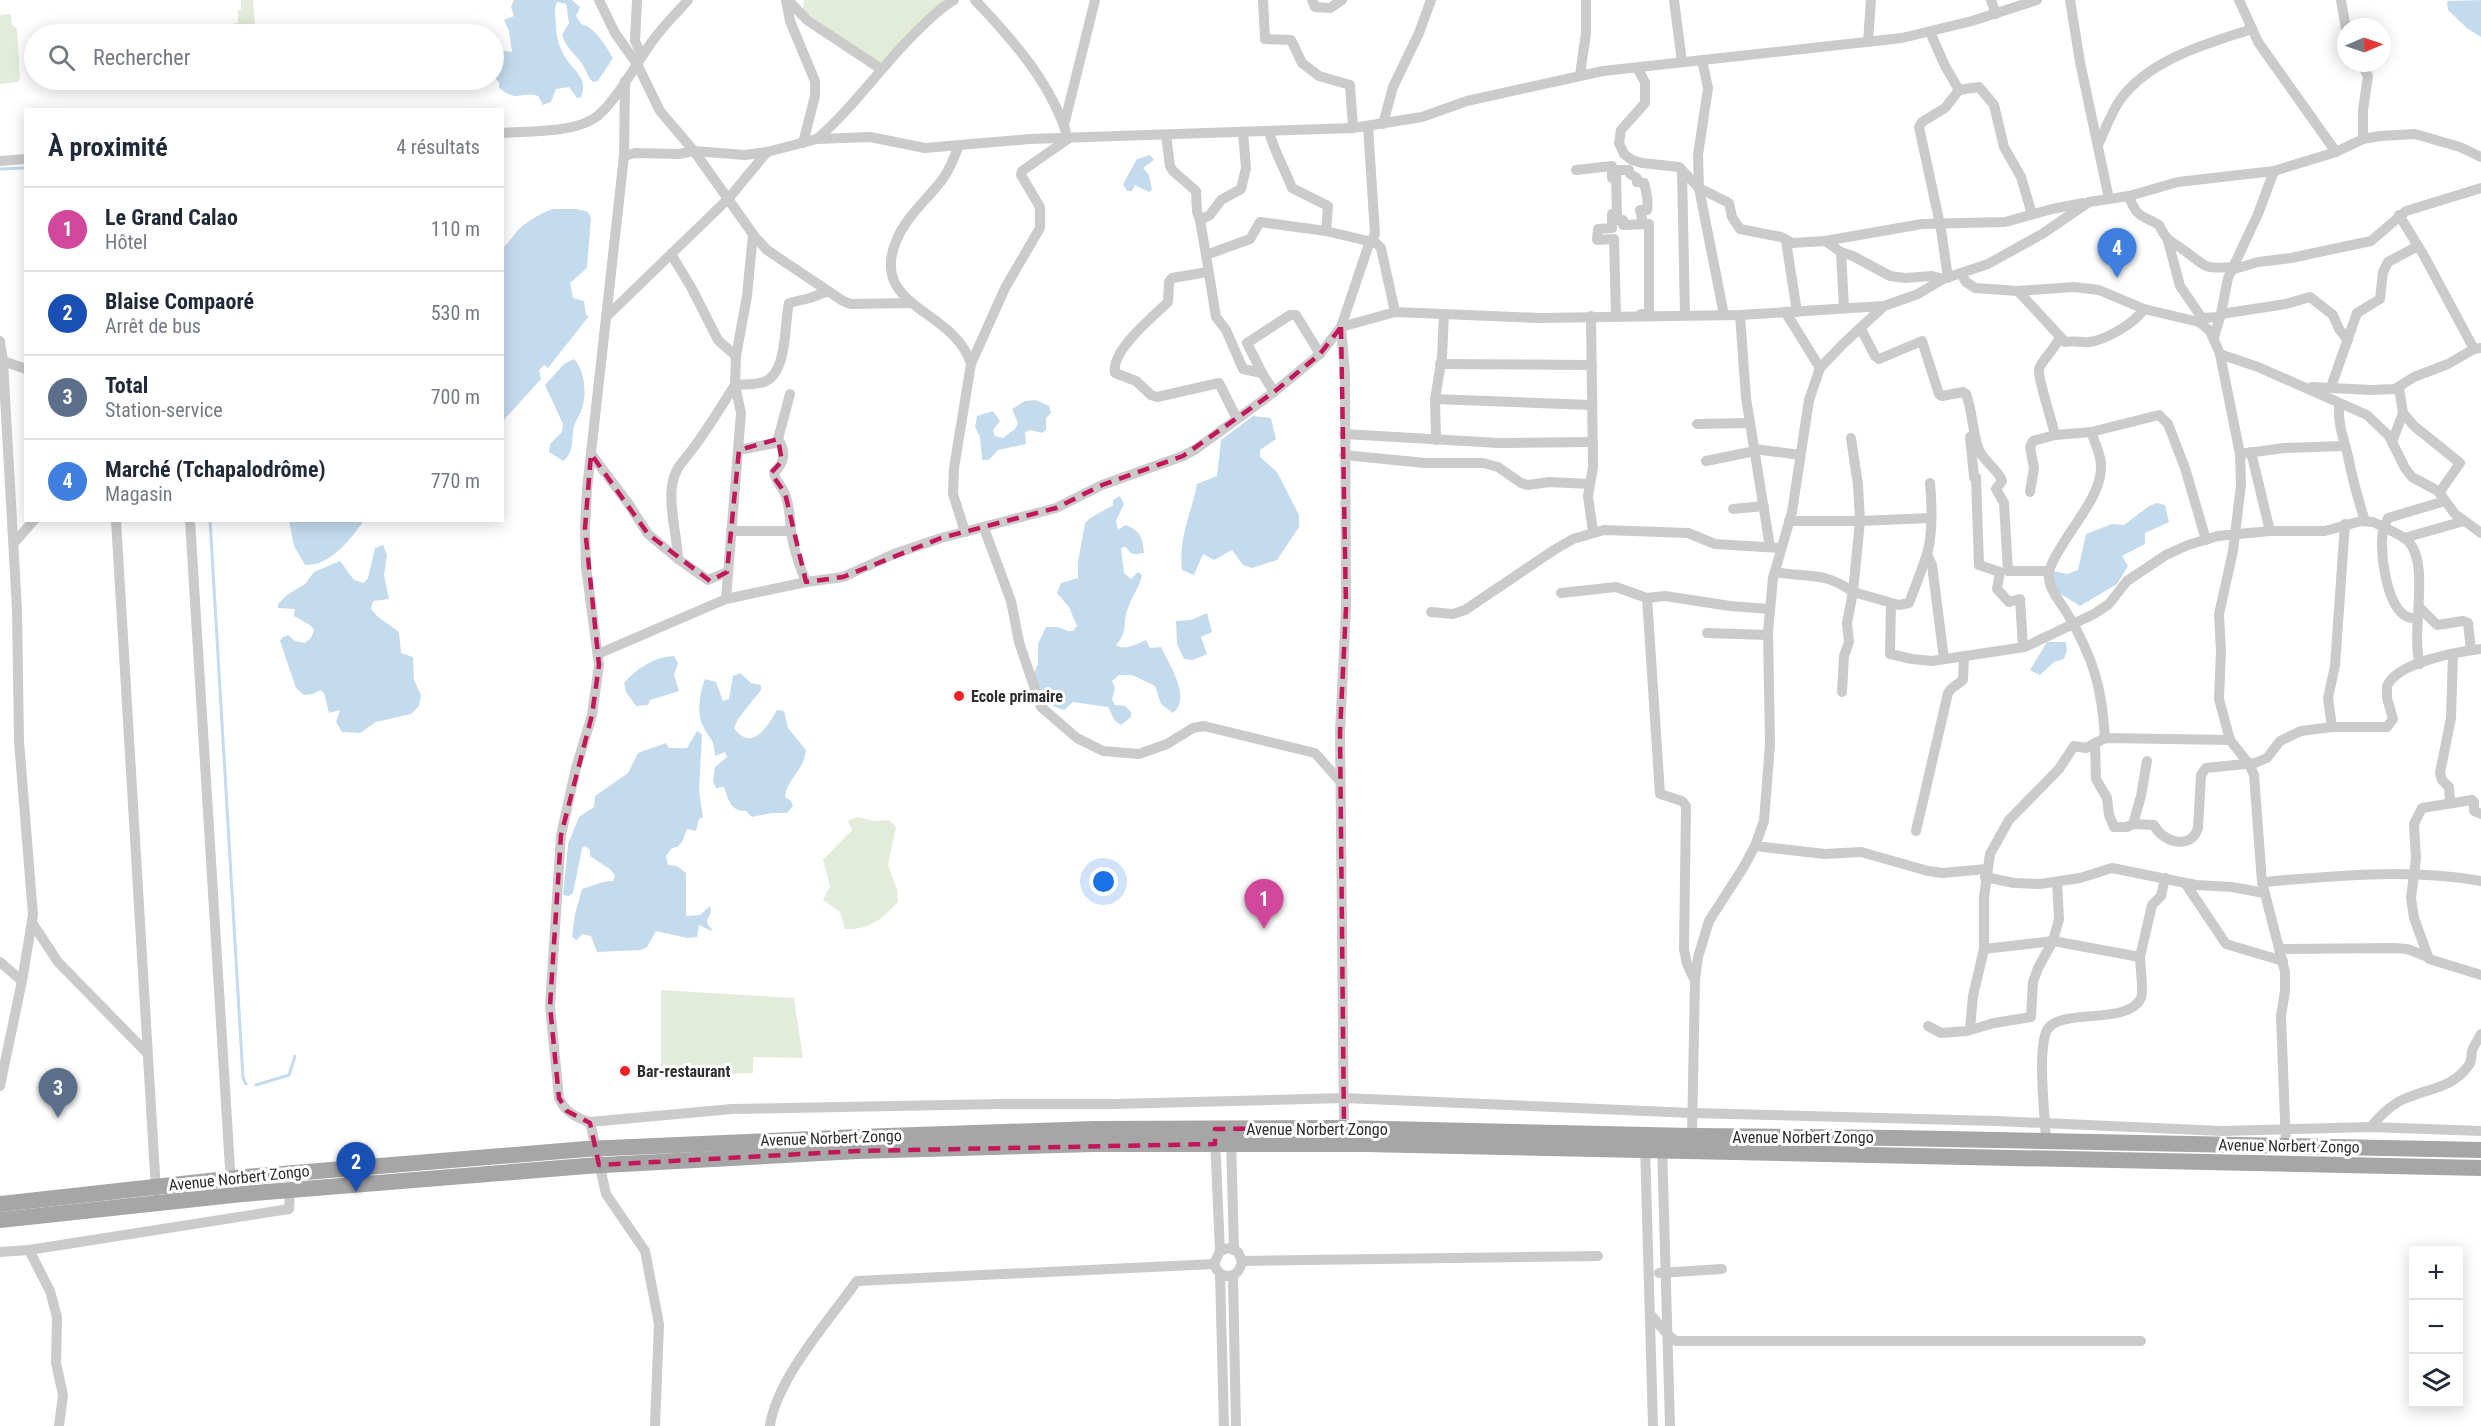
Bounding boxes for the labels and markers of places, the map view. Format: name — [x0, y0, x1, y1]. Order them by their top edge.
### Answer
pin: 4 — [2098, 228, 2136, 278]
place label: Ecole primaire — [971, 687, 1063, 706]
marker: Ecole primaire — [952, 689, 966, 703]
pin: 1 — [1244, 880, 1284, 929]
place label: Bar-restaurant — [637, 1062, 730, 1081]
marker: Bar-restaurant — [618, 1064, 632, 1078]
pin: 3 — [38, 1068, 78, 1118]
pin: 2 — [336, 1142, 376, 1192]

